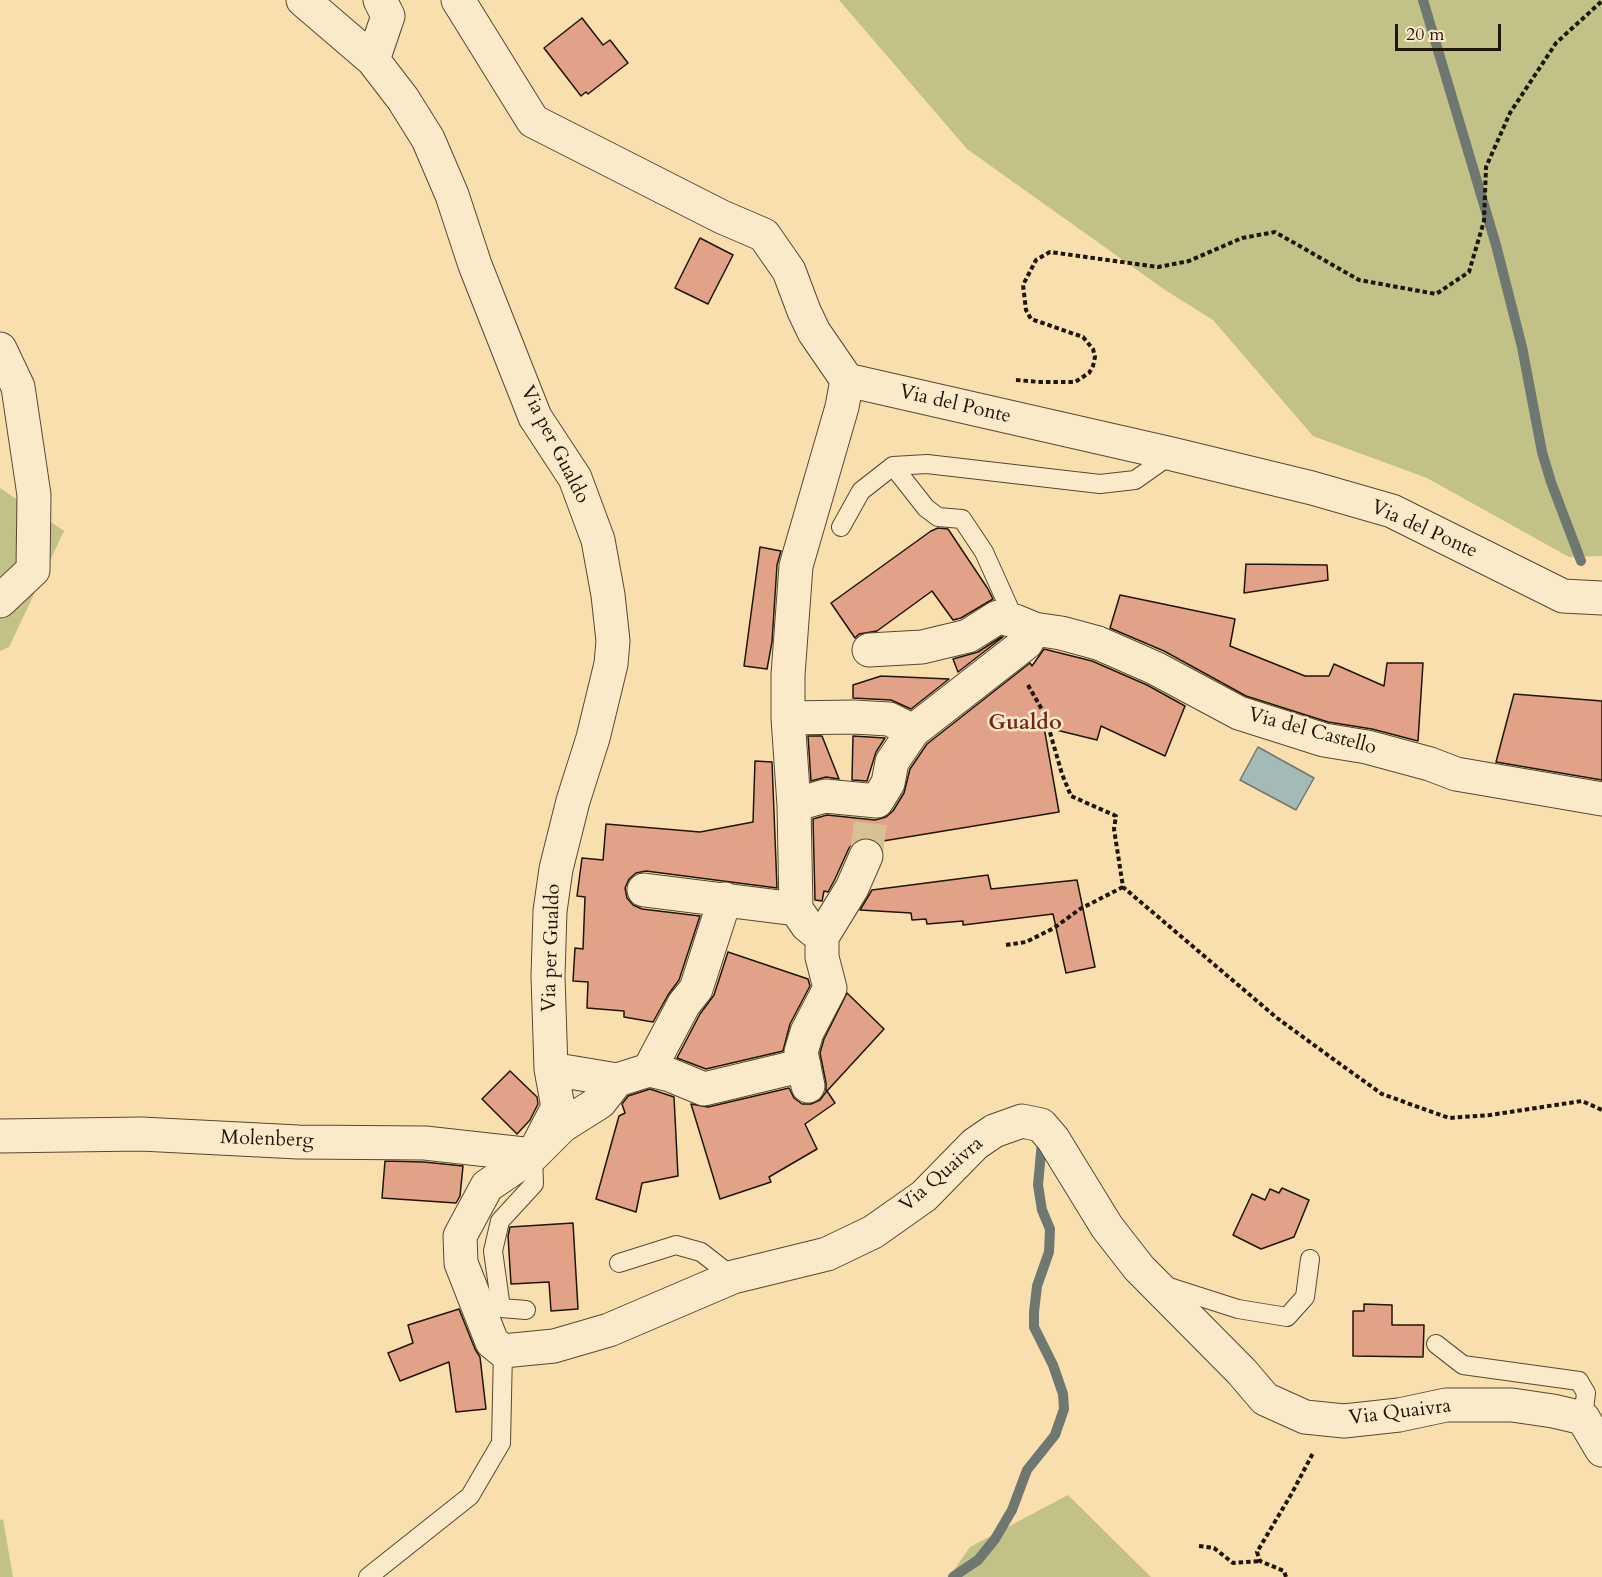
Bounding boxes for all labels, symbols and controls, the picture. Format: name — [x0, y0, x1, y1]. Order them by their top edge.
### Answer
scale bar — [1398, 12, 1504, 50]
text: 20 m — [1406, 22, 1445, 47]
street label: Via del Ponte — [897, 380, 1013, 430]
street label: Via per Gualdo — [514, 382, 594, 508]
street label: Via del Ponte — [1367, 496, 1481, 564]
street label: Via del Castello — [1245, 703, 1379, 761]
district label: Gualdo — [988, 711, 1062, 737]
street label: Via per Gualdo — [538, 883, 566, 1013]
street label: Molenberg — [220, 1126, 314, 1154]
street label: Via Quaivra — [895, 1132, 989, 1218]
street label: Via Quaivra — [1347, 1395, 1453, 1431]

